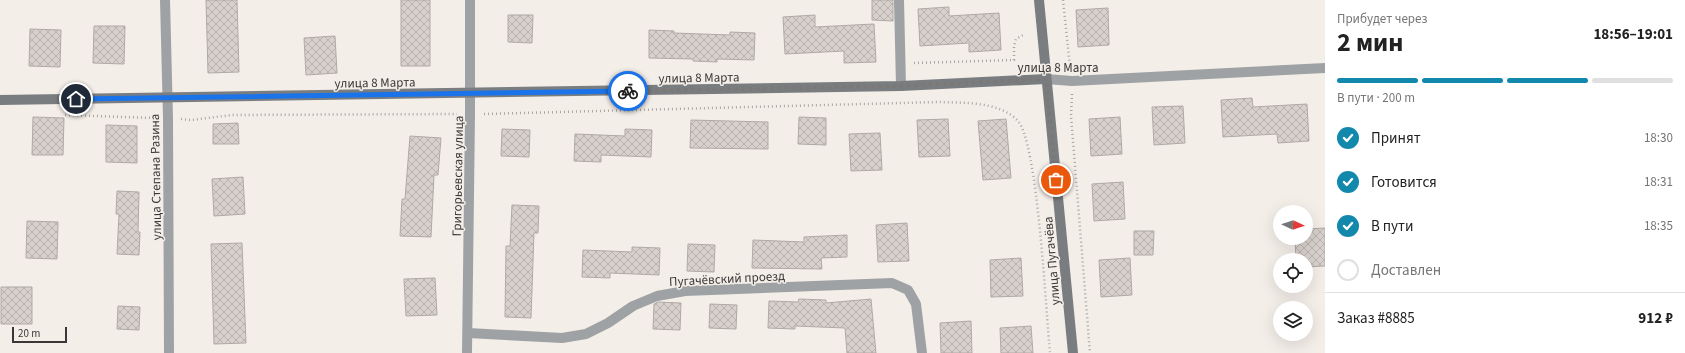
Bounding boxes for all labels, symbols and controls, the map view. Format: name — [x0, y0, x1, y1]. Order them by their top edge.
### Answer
text: Прибудет через — [1337, 10, 1427, 28]
text: 2 мин — [1337, 24, 1403, 61]
text: 18:56–19:01 — [1593, 24, 1673, 45]
street label: улица 8 Марта — [1018, 59, 1099, 77]
street label: улица 8 Марта — [658, 68, 740, 88]
courier — [608, 71, 648, 111]
street label: улица 8 Марта — [334, 73, 416, 93]
icon: bike — [617, 80, 639, 102]
pin — [59, 82, 93, 116]
icon: home — [65, 88, 87, 110]
text: В пути · 200 m — [1337, 89, 1415, 107]
street label: улица Степана Разина — [146, 113, 166, 240]
street label: Григорьевская улица — [448, 115, 468, 237]
icon: check — [1337, 127, 1359, 149]
text: Принят — [1371, 128, 1421, 149]
text: 18:30 — [1644, 129, 1673, 147]
pin — [1039, 163, 1073, 197]
icon: bag — [1045, 169, 1067, 191]
icon: check — [1337, 171, 1359, 193]
text: Готовится — [1371, 172, 1437, 193]
text: 18:31 — [1644, 173, 1673, 191]
north arrow — [1273, 205, 1313, 245]
map controls — [1273, 205, 1313, 341]
icon: check — [1337, 215, 1359, 237]
street label: улица Пугачёва — [1039, 216, 1065, 306]
text: В пути — [1371, 216, 1414, 237]
text: 18:35 — [1644, 217, 1673, 235]
button: locate — [1273, 253, 1313, 293]
text: Доставлен — [1371, 260, 1441, 281]
street label: Пугачёвский проезд — [669, 267, 786, 291]
button: layers — [1273, 301, 1313, 341]
text: Заказ #8885 — [1337, 308, 1415, 329]
text: 912 ₽ — [1638, 308, 1673, 329]
scale bar — [12, 325, 67, 344]
text: 20 m — [18, 326, 40, 341]

